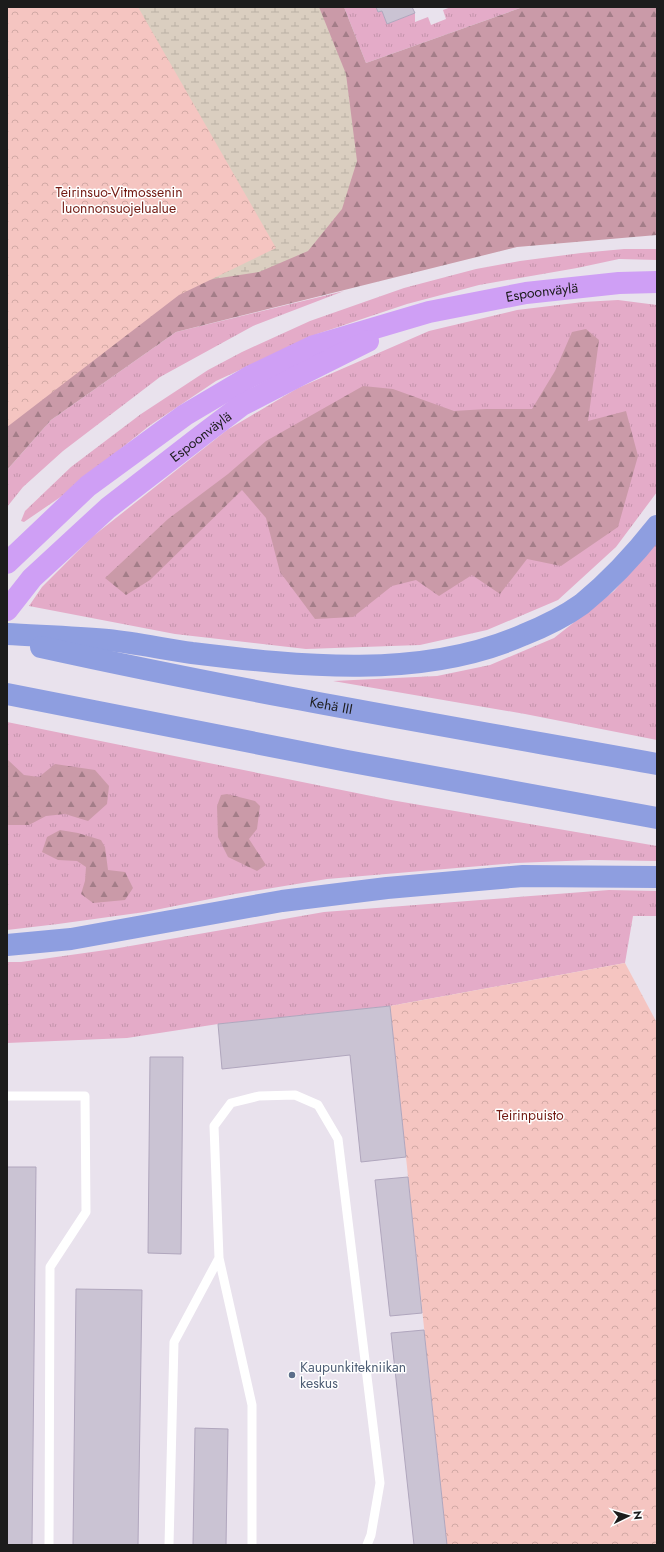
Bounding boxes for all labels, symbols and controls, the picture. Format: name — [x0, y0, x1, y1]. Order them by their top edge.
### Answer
park label: Teirinsuo-Vitmossenin luonnonsuojelualue — [56, 182, 182, 218]
street label: Espoonväylä — [504, 277, 579, 307]
street label: Espoonväylä — [166, 406, 236, 467]
street label: Kehä III — [308, 691, 354, 719]
park label: Teirinpuisto — [496, 1105, 564, 1125]
place label: Kaupunkitekniikan keskus — [300, 1357, 406, 1393]
marker: Kaupunkitekniikan keskus — [287, 1370, 297, 1380]
north arrow — [608, 1496, 648, 1536]
text: N — [630, 1510, 646, 1520]

